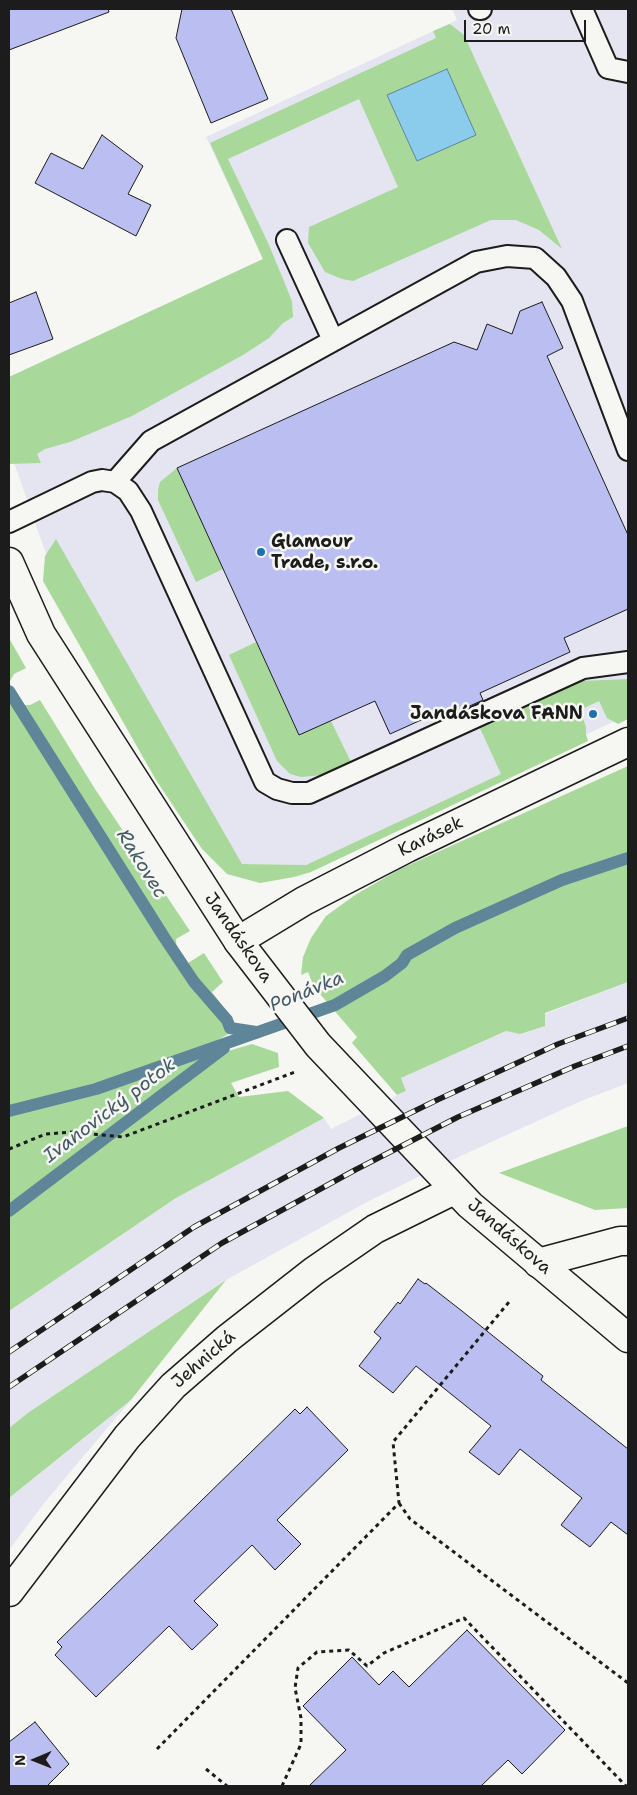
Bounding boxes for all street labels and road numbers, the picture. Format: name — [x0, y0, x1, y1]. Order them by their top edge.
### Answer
street label: Karásek — [395, 812, 467, 862]
street label: Jandáskova — [199, 889, 277, 987]
street label: Jandáskova — [462, 1195, 556, 1279]
street label: Jehnická — [168, 1327, 240, 1393]

